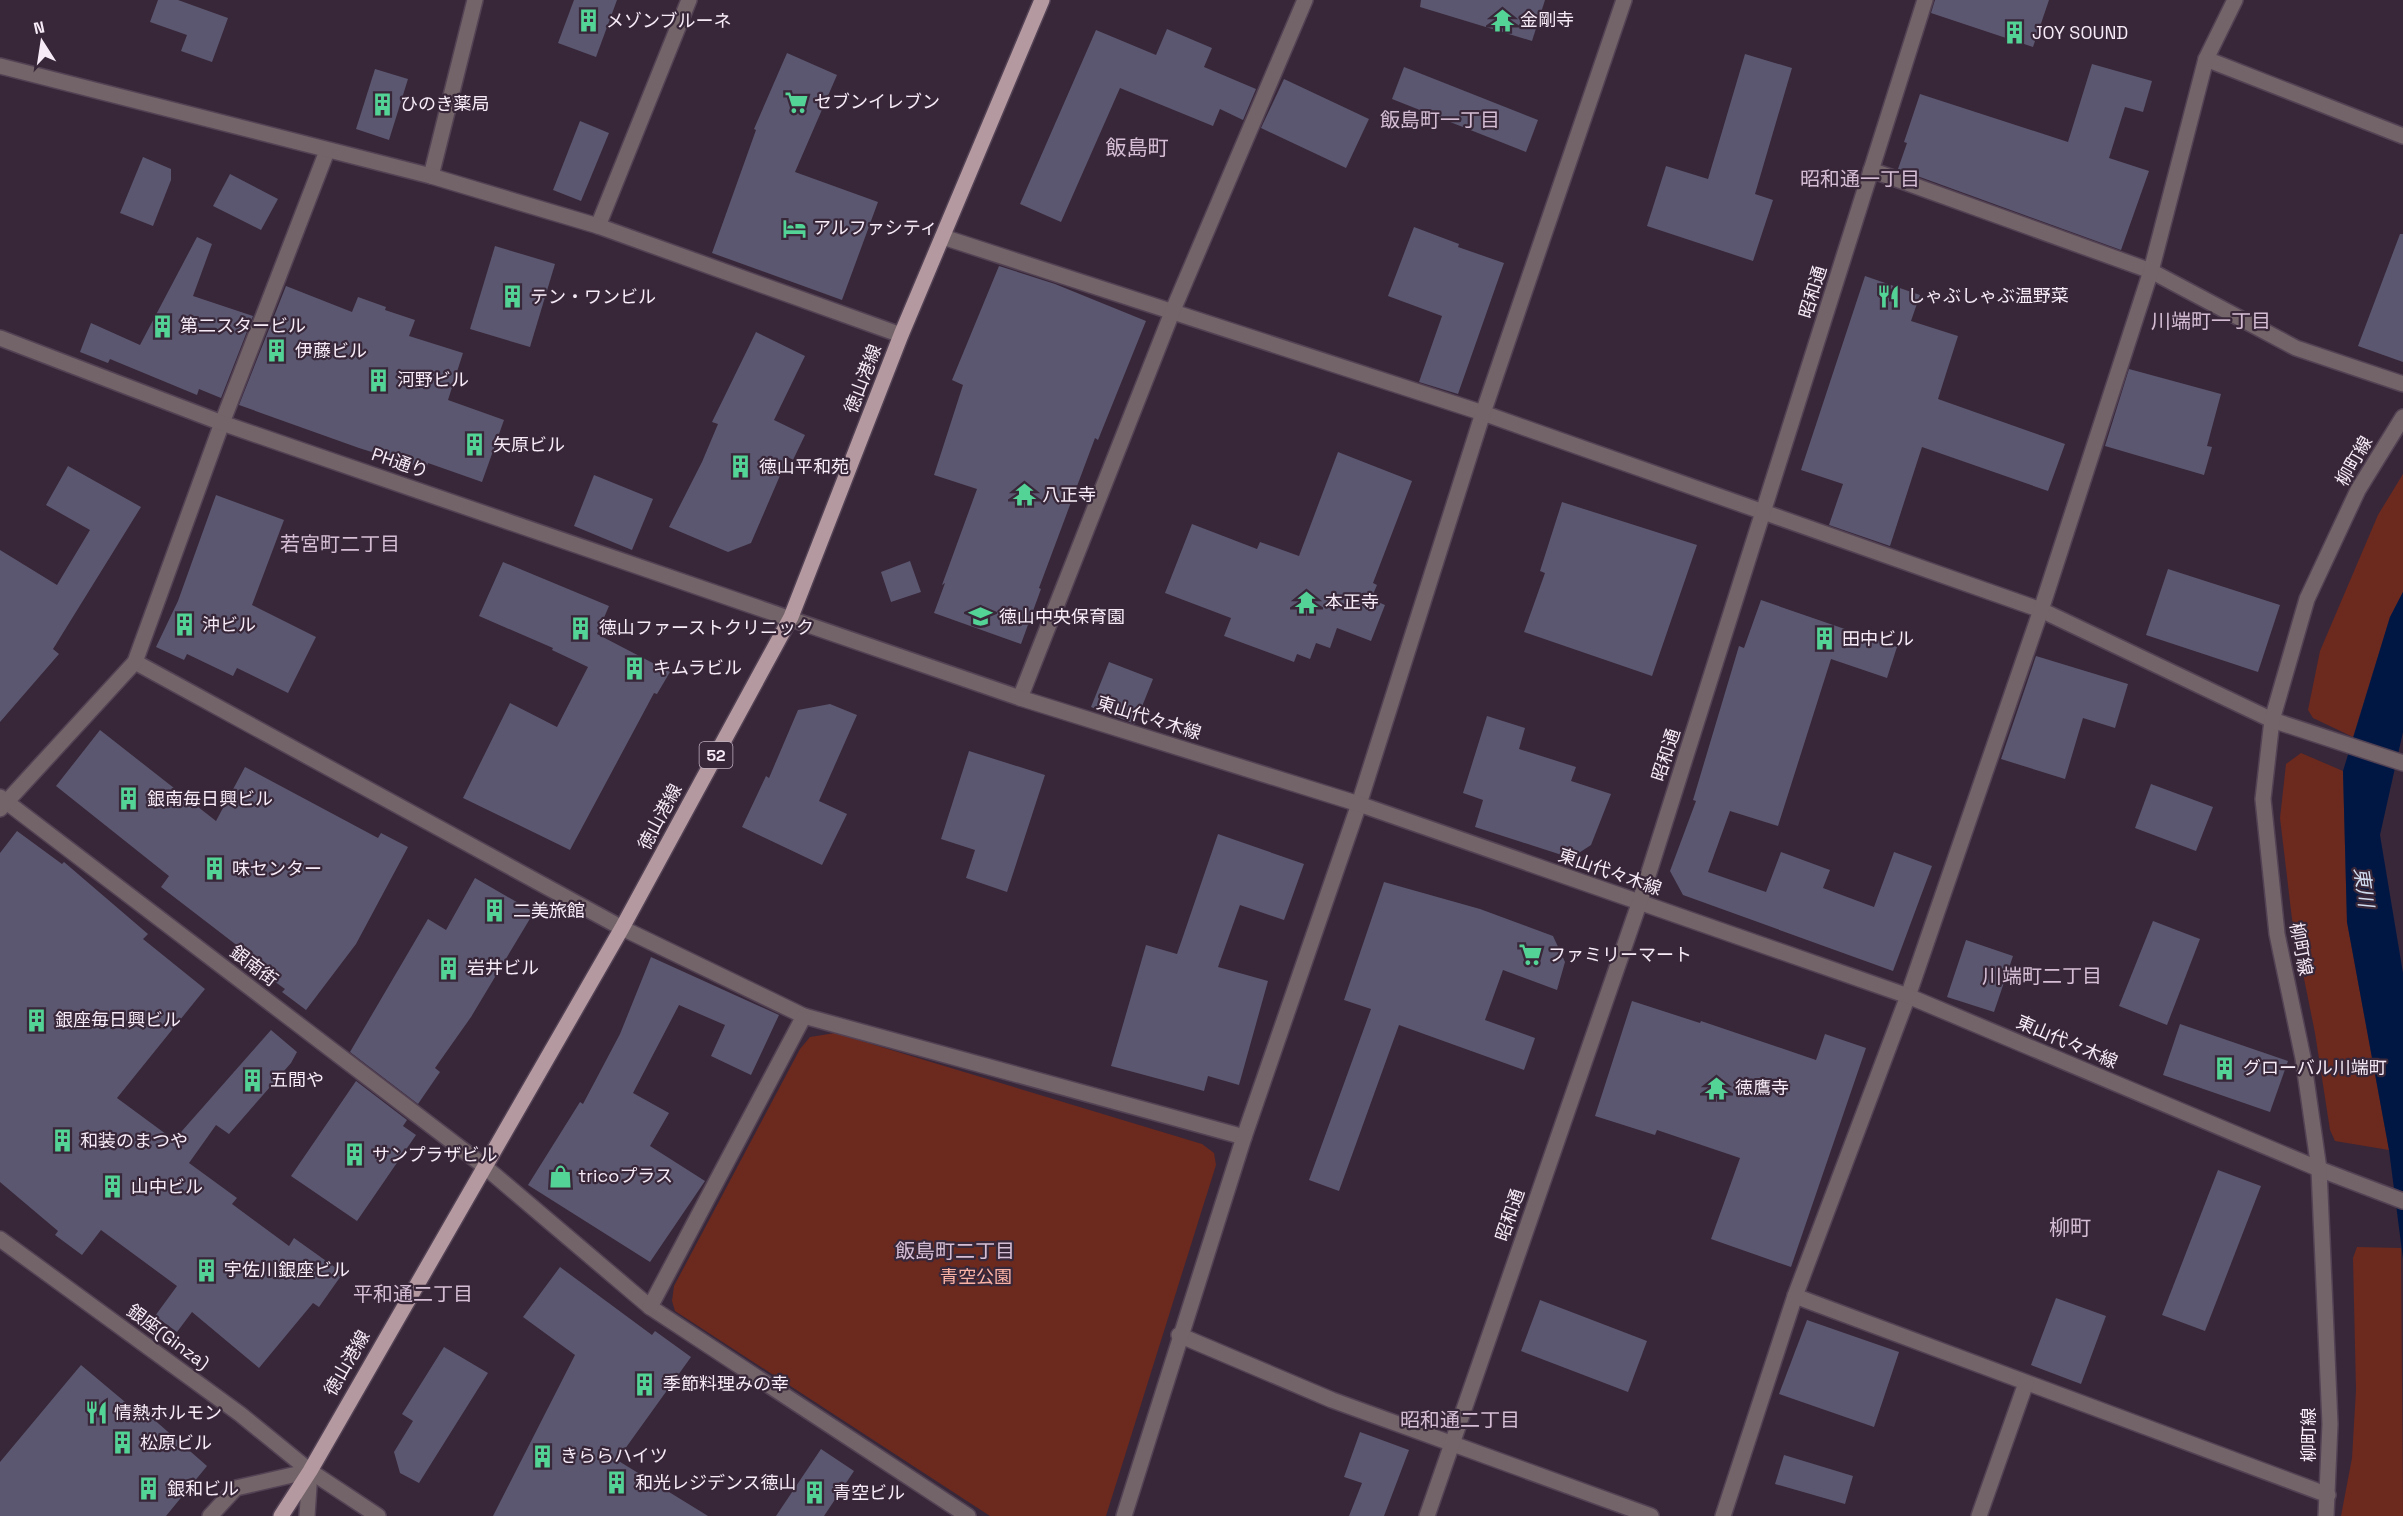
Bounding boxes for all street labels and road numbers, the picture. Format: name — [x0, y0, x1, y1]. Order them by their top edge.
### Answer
street label: 昭和通 — [1794, 263, 1831, 321]
street label: 徳山港線 — [839, 341, 886, 417]
street label: 柳町線 — [2330, 432, 2377, 490]
street label: PH通り — [369, 442, 432, 483]
street label: 東山代々木線 — [1094, 691, 1204, 744]
street label: 昭和通 — [1646, 726, 1685, 784]
road number: 52 — [700, 742, 732, 768]
street label: 徳山港線 — [633, 780, 687, 854]
street label: 東山代々木線 — [1555, 843, 1665, 900]
street label: 柳町線 — [2285, 920, 2318, 978]
street label: 銀南街 — [226, 940, 283, 991]
street label: 東山代々木線 — [2013, 1010, 2121, 1073]
street label: 昭和通 — [1490, 1186, 1529, 1244]
street label: 銀座(Ginza) — [122, 1299, 214, 1374]
street label: 徳山港線 — [319, 1326, 375, 1400]
street label: 柳町線 — [2297, 1408, 2320, 1462]

